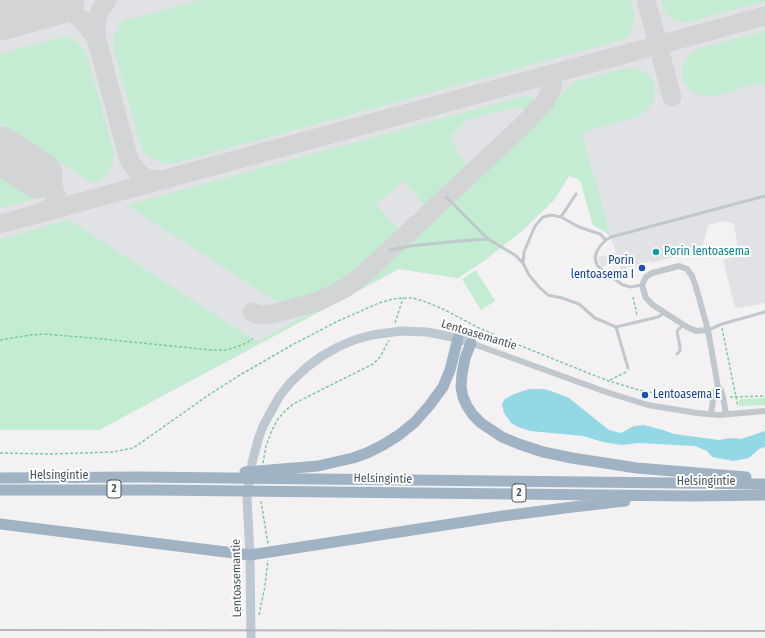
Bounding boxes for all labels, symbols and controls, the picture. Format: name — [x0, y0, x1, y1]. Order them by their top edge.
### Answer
place label: Porin lentoasema — [664, 245, 750, 259]
marker: Porin lentoasema — [651, 247, 661, 257]
place label: Porin lentoasema I — [571, 254, 634, 282]
marker: Porin lentoasema I — [637, 263, 647, 273]
street label: Lentoasemantie — [439, 317, 519, 353]
place label: Lentoasema E — [653, 388, 721, 402]
marker: Lentoasema E — [640, 390, 650, 400]
street label: Helsingintie — [30, 469, 88, 483]
street label: Helsingintie — [354, 471, 412, 487]
street label: Helsingintie — [677, 475, 735, 489]
road number: 2 — [107, 480, 121, 498]
road number: 2 — [512, 484, 526, 502]
street label: Lentoasemantie — [229, 539, 245, 617]

